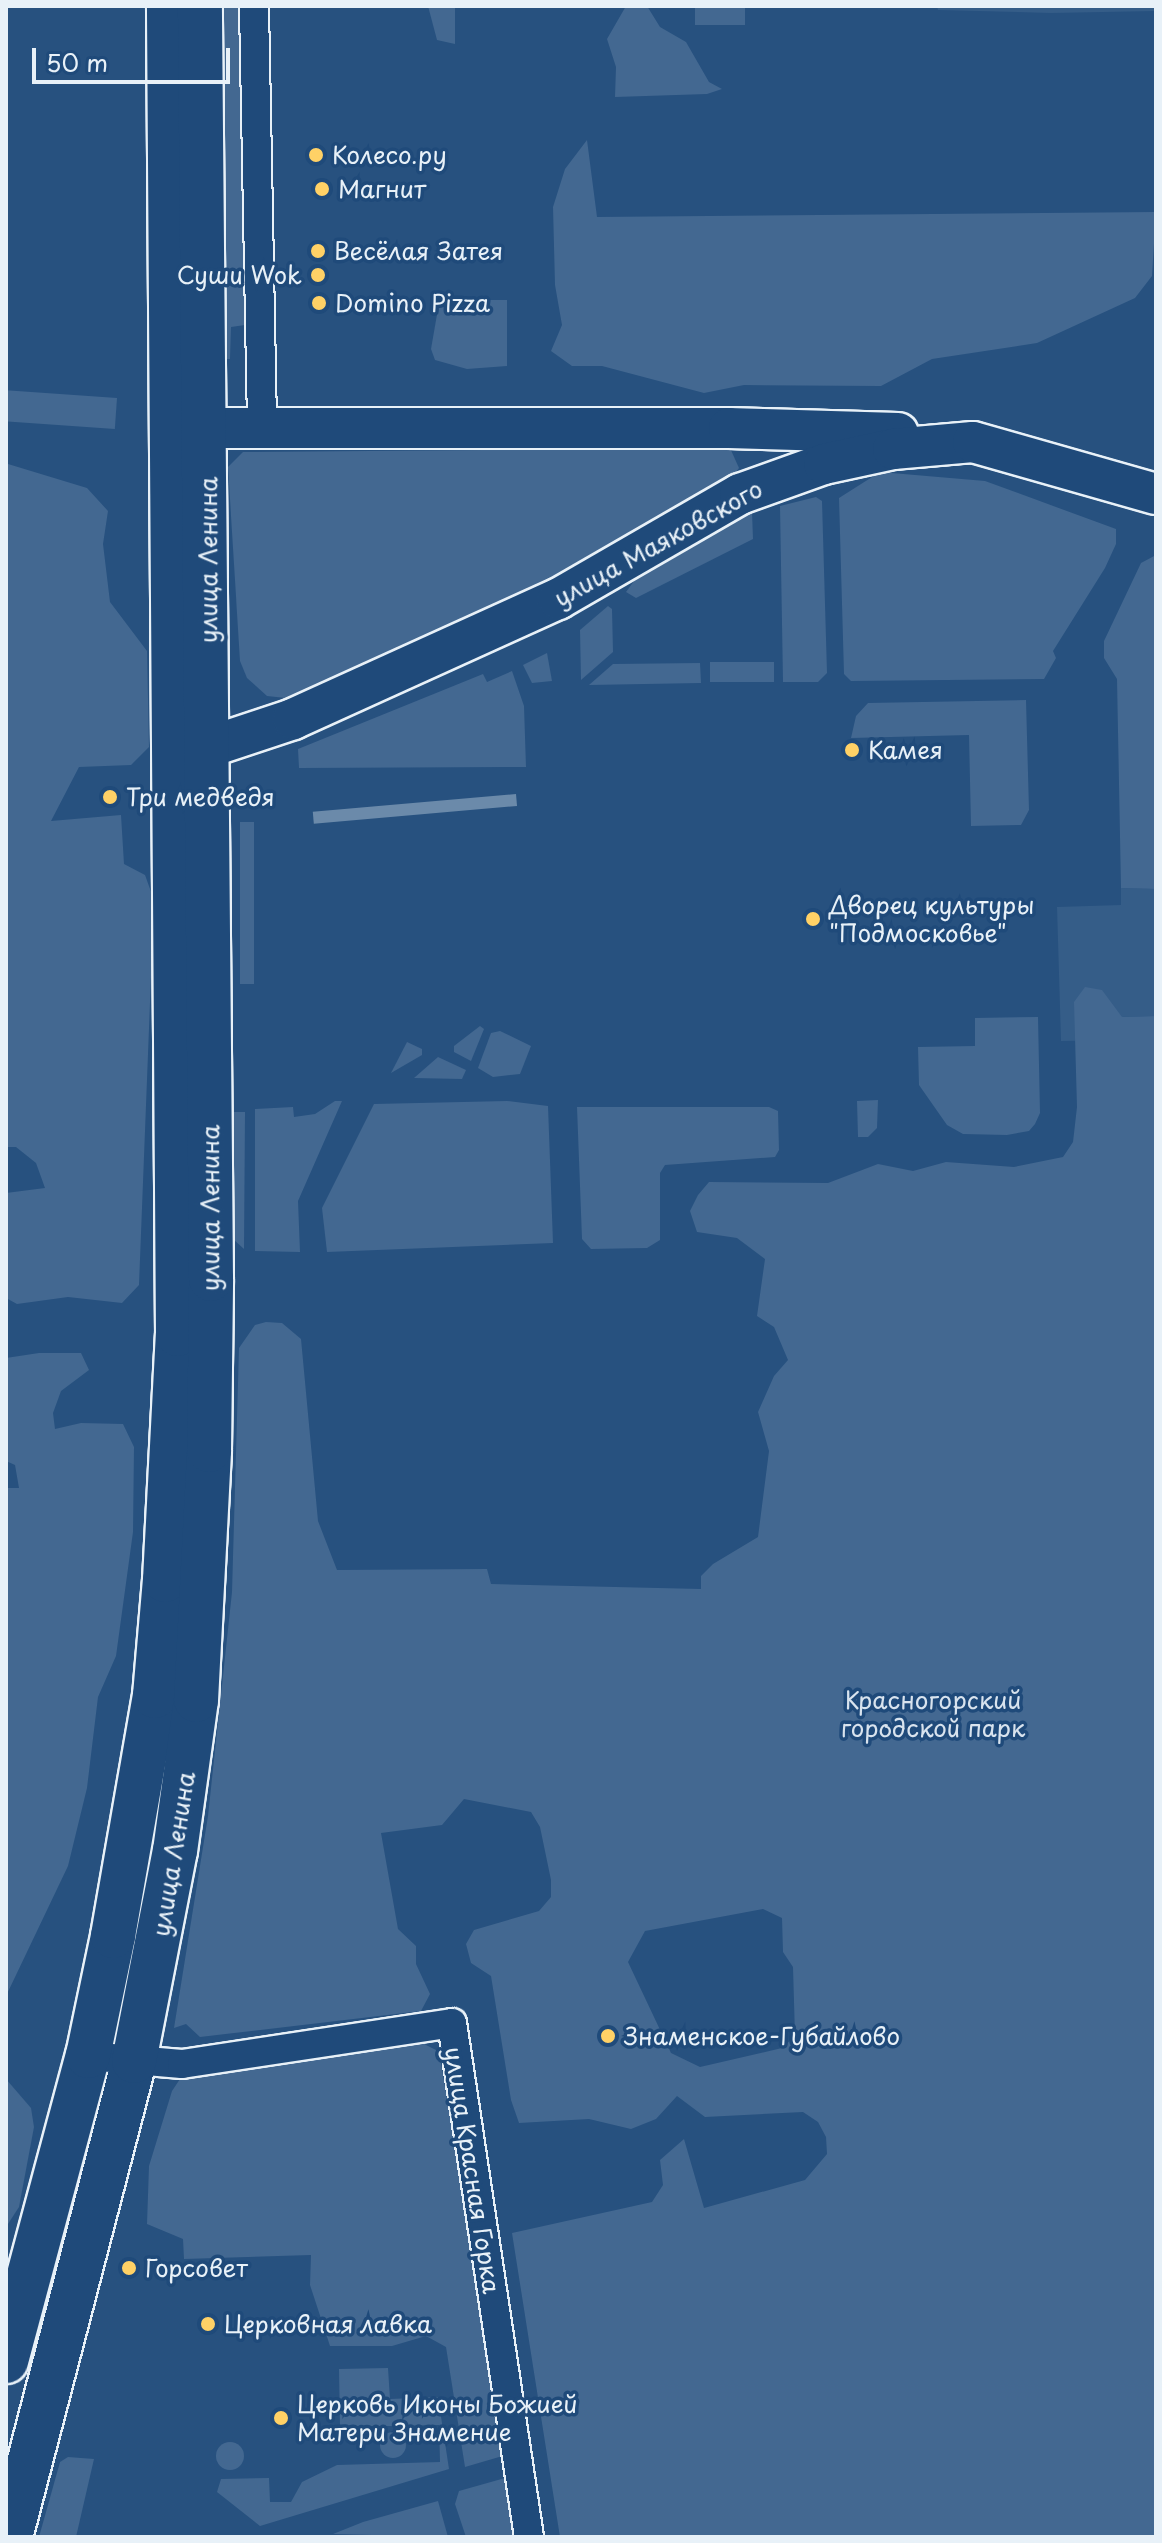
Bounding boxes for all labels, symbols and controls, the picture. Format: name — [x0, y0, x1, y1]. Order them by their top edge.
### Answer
scale bar — [36, 32, 234, 82]
text: 50 m — [46, 44, 108, 80]
place label: Колесо.ру — [332, 141, 447, 169]
marker: Колесо.ру — [307, 146, 325, 164]
place label: Магнит — [338, 175, 426, 203]
marker: Магнит — [313, 180, 331, 198]
place label: Весёлая Затея — [334, 237, 503, 265]
marker: Весёлая Затея — [309, 242, 327, 260]
place label: Суши Wok — [177, 261, 302, 289]
marker: Суши Wok — [309, 266, 327, 284]
place label: Domino Pizza — [335, 289, 489, 317]
marker: Domino Pizza — [310, 294, 328, 312]
street label: улица Маяковского — [548, 473, 768, 613]
street label: улица Ленина — [194, 476, 222, 644]
place label: Камея — [868, 736, 943, 764]
marker: Камея — [843, 741, 861, 759]
place label: Три медведя — [126, 783, 277, 811]
marker: Три медведя — [101, 788, 119, 806]
place label: Дворец культуры "Подмосковье" — [829, 891, 1036, 947]
marker: Дворец культуры "Подмосковье" — [804, 910, 822, 928]
street label: улица Ленина — [196, 1124, 224, 1292]
park label: Красногорский городской парк — [840, 1686, 1026, 1742]
street label: улица Ленина — [146, 1769, 200, 1939]
place label: Знаменское-Губайлово — [624, 2022, 900, 2050]
marker: Знаменское-Губайлово — [599, 2027, 617, 2045]
street label: улица Красная Горка — [439, 2043, 507, 2297]
place label: Горсовет — [145, 2254, 248, 2282]
marker: Горсовет — [120, 2259, 138, 2277]
place label: Церковная лавка — [224, 2310, 432, 2338]
marker: Церковная лавка — [199, 2315, 217, 2333]
place label: Церковь Иконы Божией Матери Знамение — [297, 2390, 579, 2446]
marker: Церковь Иконы Божией Матери Знамение — [272, 2409, 290, 2427]

